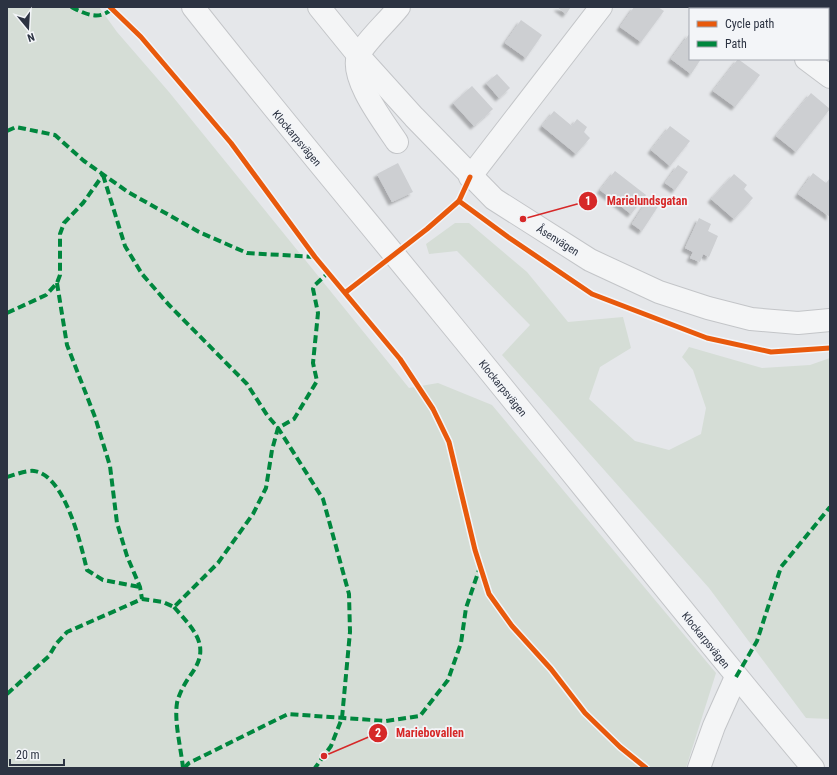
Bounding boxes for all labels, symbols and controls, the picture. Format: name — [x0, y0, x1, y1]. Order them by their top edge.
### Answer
north arrow — [8, 8, 48, 48]
legend — [689, 8, 829, 60]
text: Cycle path — [725, 17, 775, 31]
text: N — [25, 30, 36, 44]
text: Path — [725, 37, 747, 51]
street label: Klockarpsvägen — [269, 108, 324, 169]
callout: Marielundsgatan — [578, 189, 695, 213]
text: 1 — [585, 194, 591, 208]
text: Marielundsgatan — [607, 194, 687, 208]
street label: Åsenvägen — [534, 221, 582, 259]
street label: Klockarpsvägen — [476, 357, 529, 419]
street label: Klockarpsvägen — [679, 609, 732, 671]
callout: Mariebovallen — [368, 721, 472, 745]
text: 2 — [375, 726, 381, 740]
text: Mariebovallen — [396, 726, 464, 740]
scale bar — [10, 741, 64, 767]
text: 20 m — [16, 748, 40, 762]

